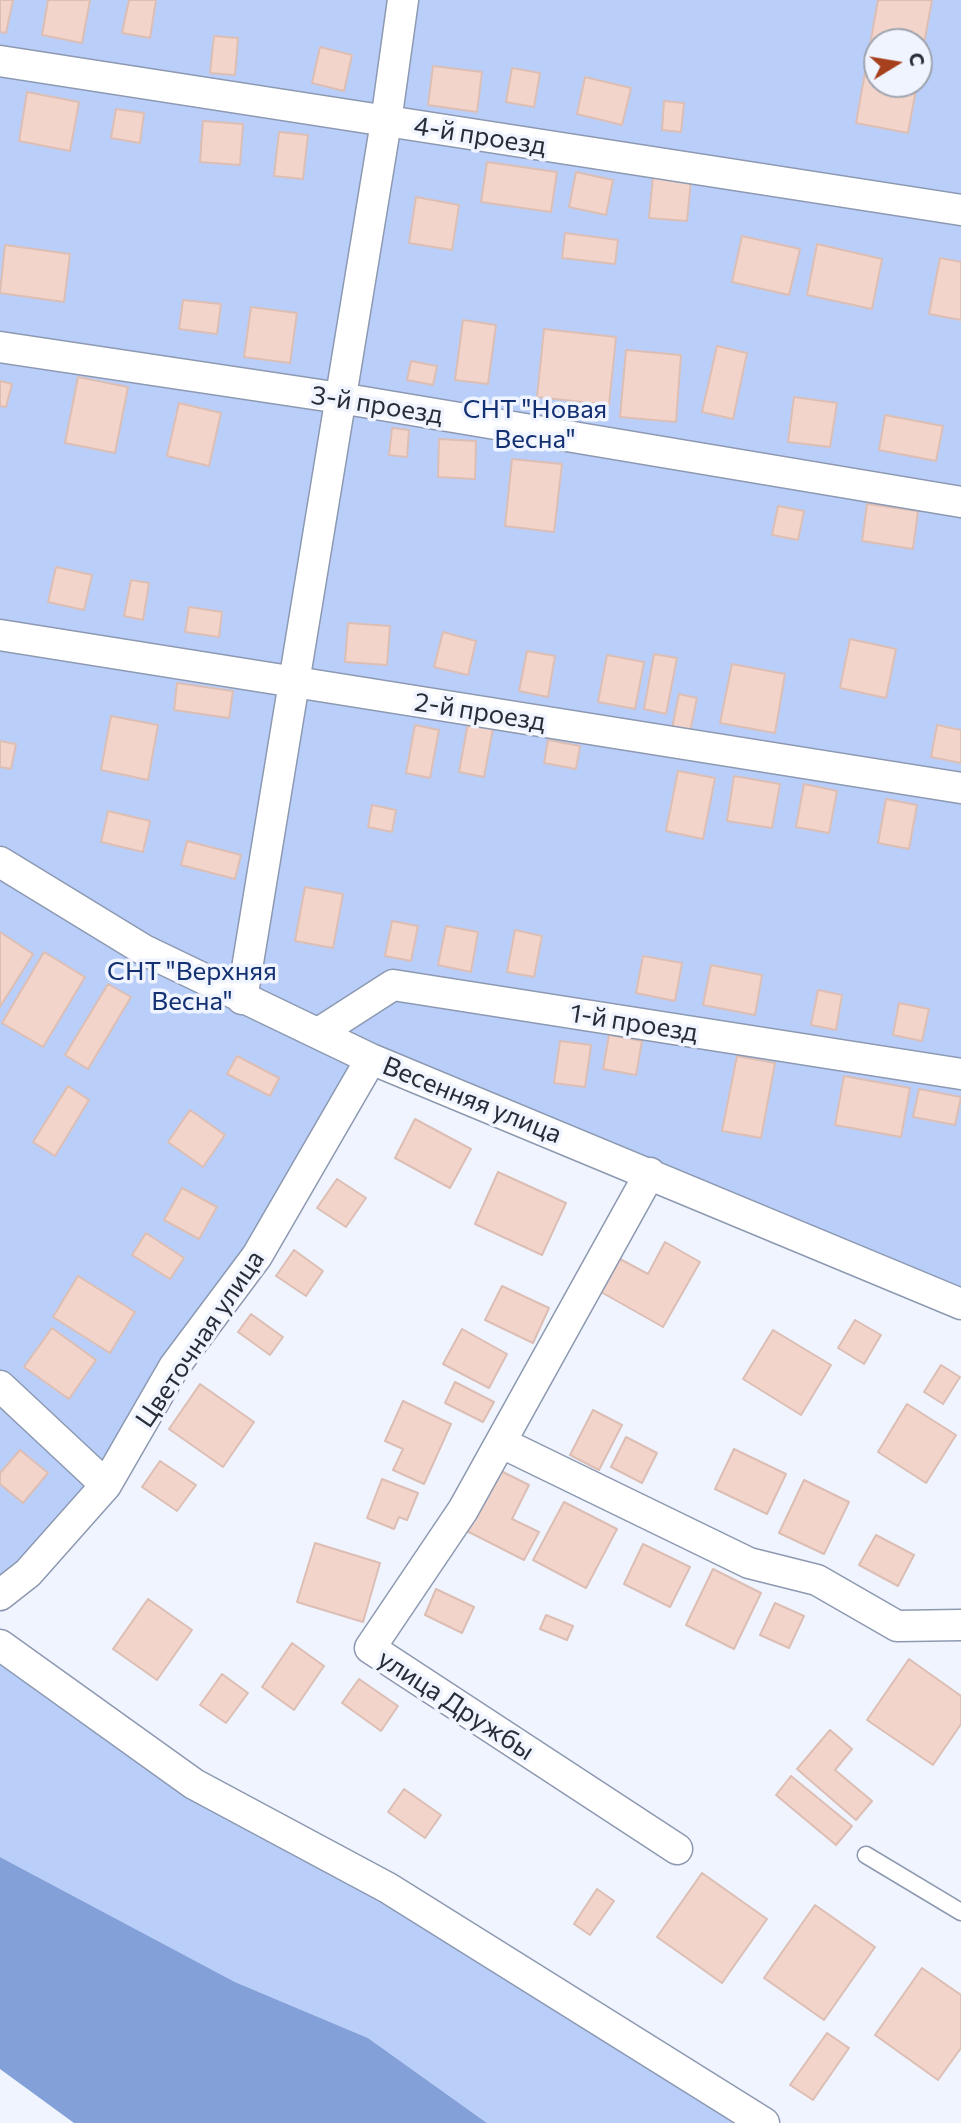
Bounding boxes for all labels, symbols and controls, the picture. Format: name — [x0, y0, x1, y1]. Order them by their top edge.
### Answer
north arrow — [863, 28, 933, 98]
text: С — [905, 51, 930, 68]
street label: 4-й проезд — [412, 110, 548, 162]
street label: 3-й проезд — [309, 379, 445, 431]
park label: СНТ "Новая Весна" — [463, 393, 607, 454]
street label: 2-й проезд — [412, 686, 548, 738]
park label: СНТ "Верхняя Весна" — [107, 955, 277, 1016]
street label: 1-й проезд — [568, 997, 700, 1049]
street label: Весенняя улица — [378, 1050, 566, 1150]
street label: Цветочная улица — [129, 1245, 271, 1433]
street label: улица Дружбы — [372, 1643, 540, 1767]

